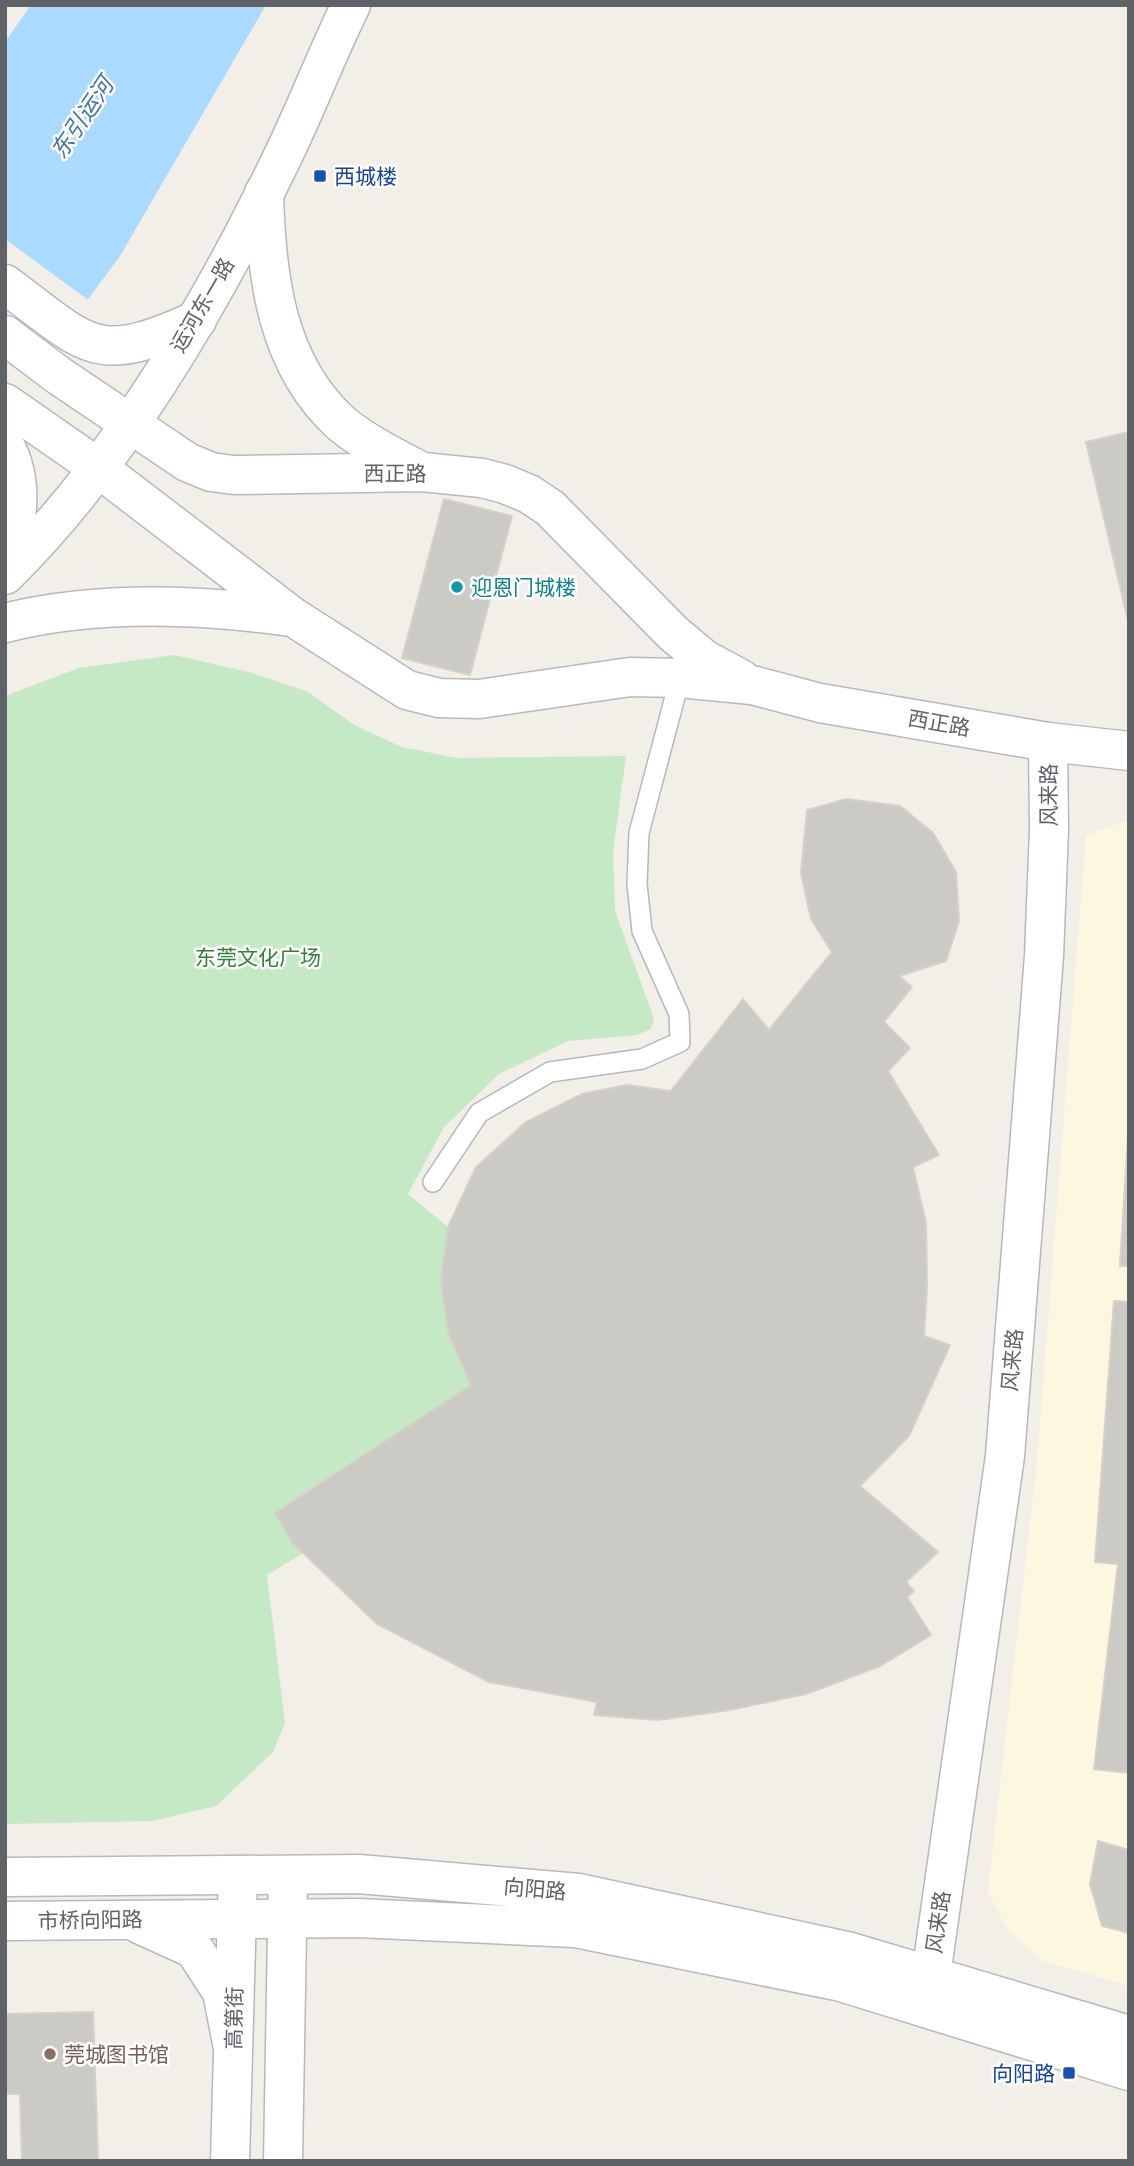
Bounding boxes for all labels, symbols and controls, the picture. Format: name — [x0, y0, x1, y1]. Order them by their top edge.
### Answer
water label: 东引运河 — [45, 69, 121, 163]
place label: 西城楼 — [334, 165, 397, 188]
marker: 西城楼 — [312, 168, 328, 184]
street label: 运河东一路 — [166, 254, 238, 356]
street label: 西正路 — [364, 462, 427, 485]
place label: 迎恩门城楼 — [471, 576, 576, 599]
marker: 迎恩门城楼 — [449, 579, 465, 595]
street label: 西正路 — [906, 706, 972, 740]
street label: 风来路 — [1037, 764, 1060, 827]
park label: 东莞文化广场 — [195, 946, 321, 969]
street label: 风来路 — [998, 1328, 1026, 1392]
street label: 向阳路 — [503, 1875, 567, 1903]
street label: 风来路 — [922, 1889, 954, 1955]
street label: 市桥向阳路 — [37, 1908, 143, 1932]
street label: 高第街 — [222, 1986, 246, 2050]
place label: 莞城图书馆 — [64, 2043, 169, 2066]
marker: 莞城图书馆 — [42, 2046, 58, 2062]
place label: 向阳路 — [992, 2062, 1055, 2085]
marker: 向阳路 — [1061, 2065, 1077, 2081]

